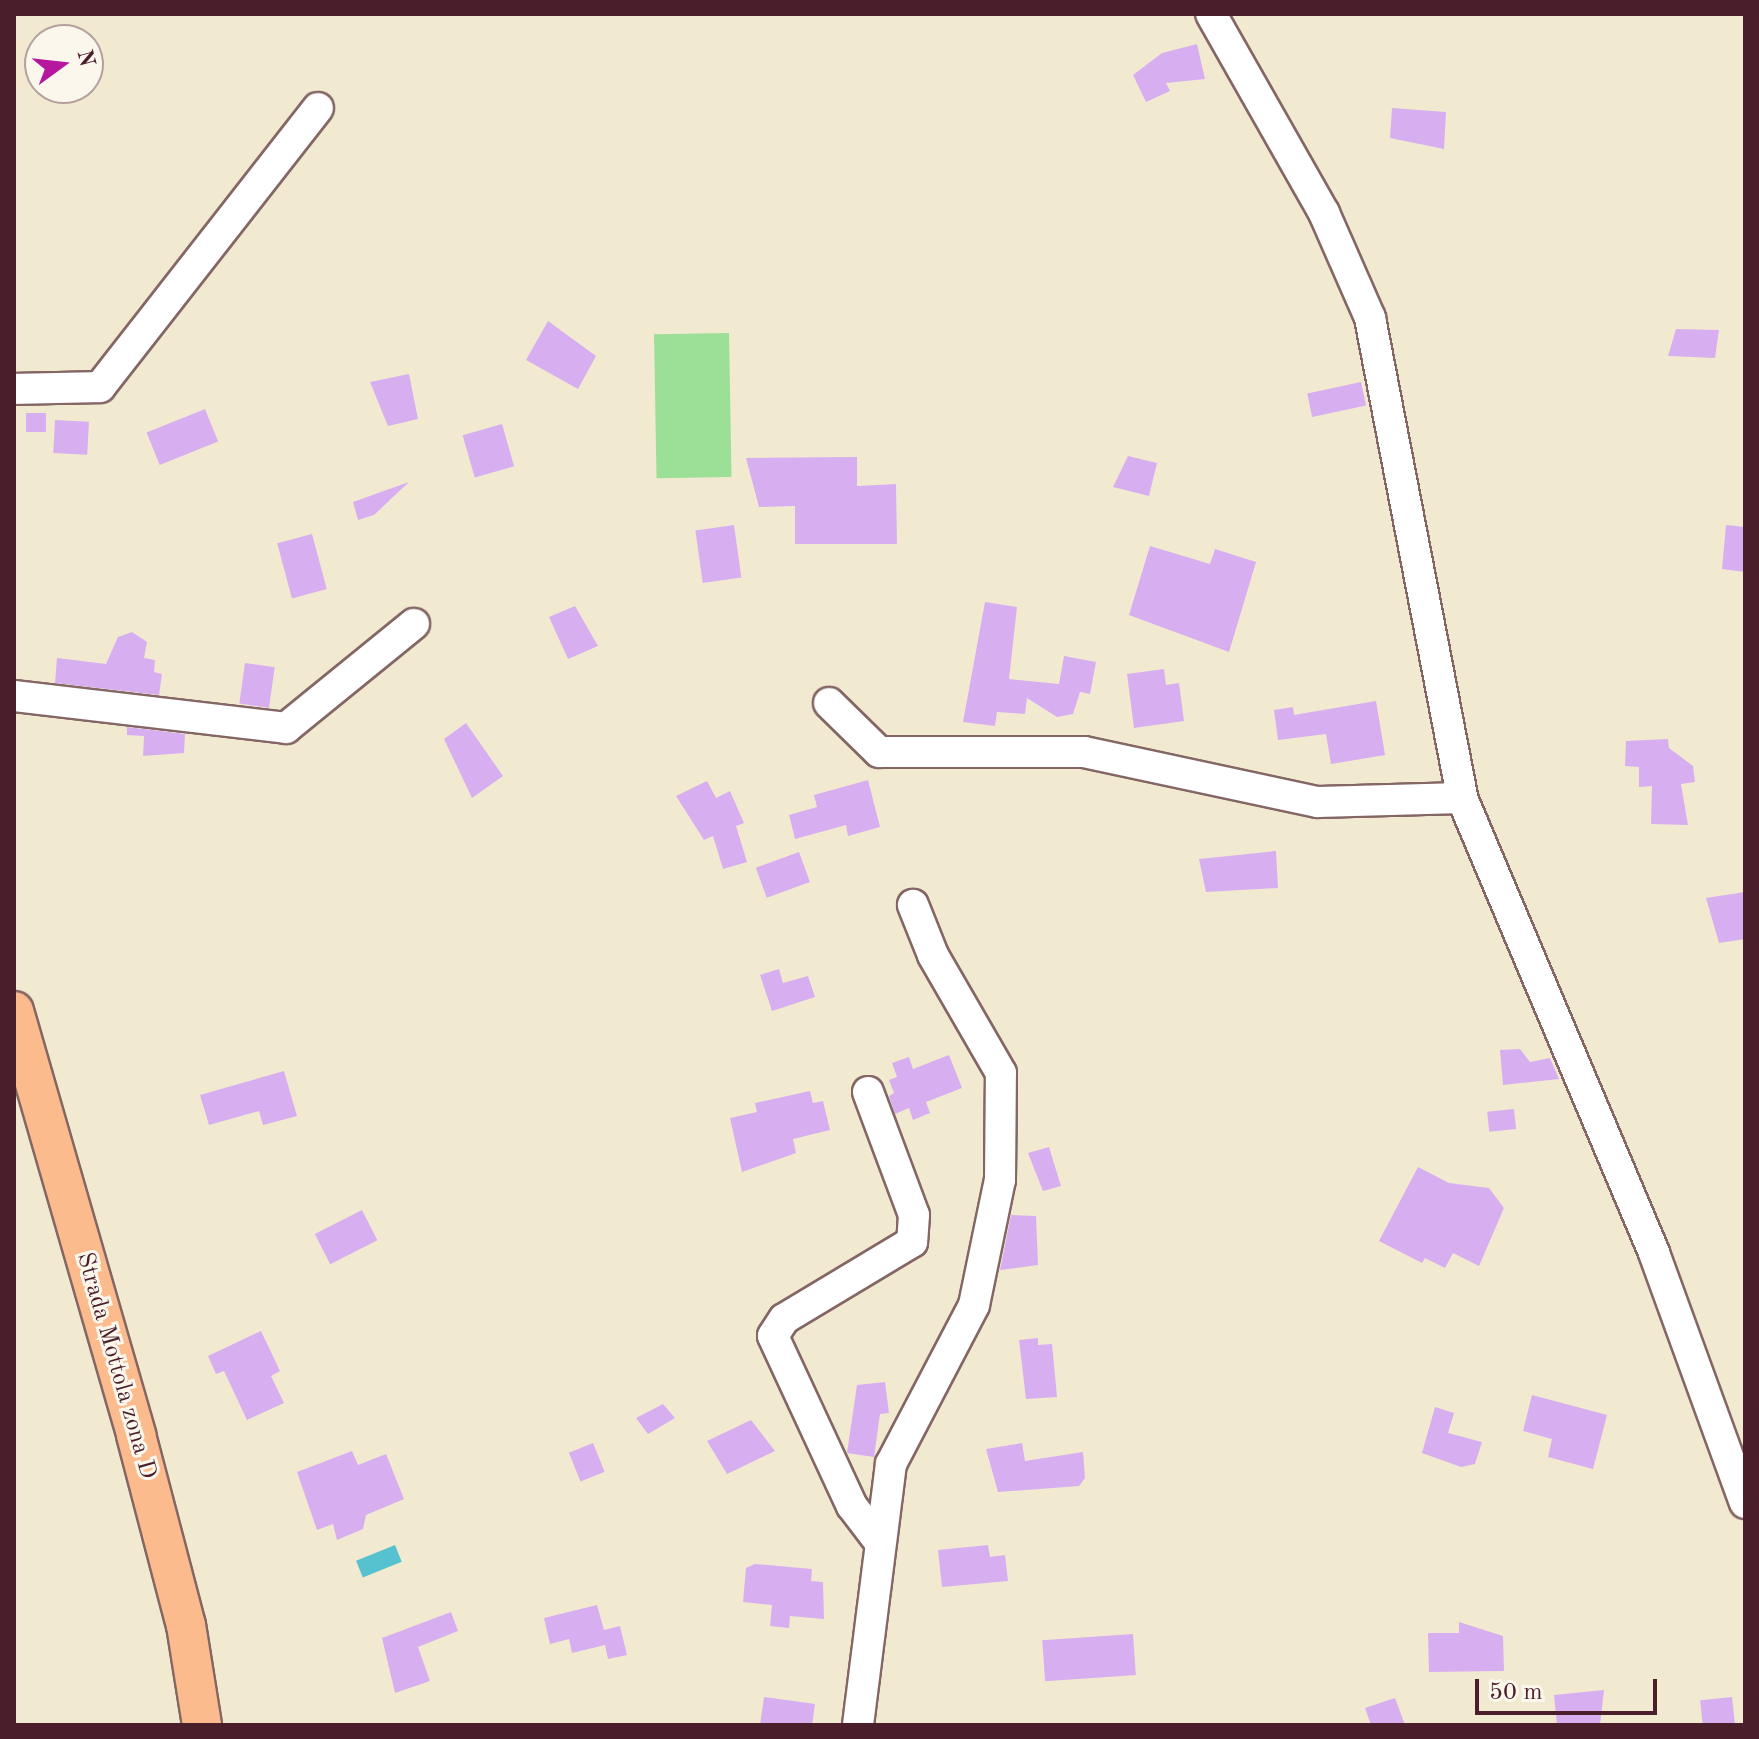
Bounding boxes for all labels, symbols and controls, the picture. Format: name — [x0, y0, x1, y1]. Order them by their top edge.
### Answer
north arrow — [24, 24, 104, 104]
text: N — [72, 47, 98, 69]
street label: Strada Mottola zona D — [69, 1249, 161, 1483]
scale bar — [1479, 1663, 1661, 1713]
text: 50 m — [1489, 1681, 1543, 1705]

